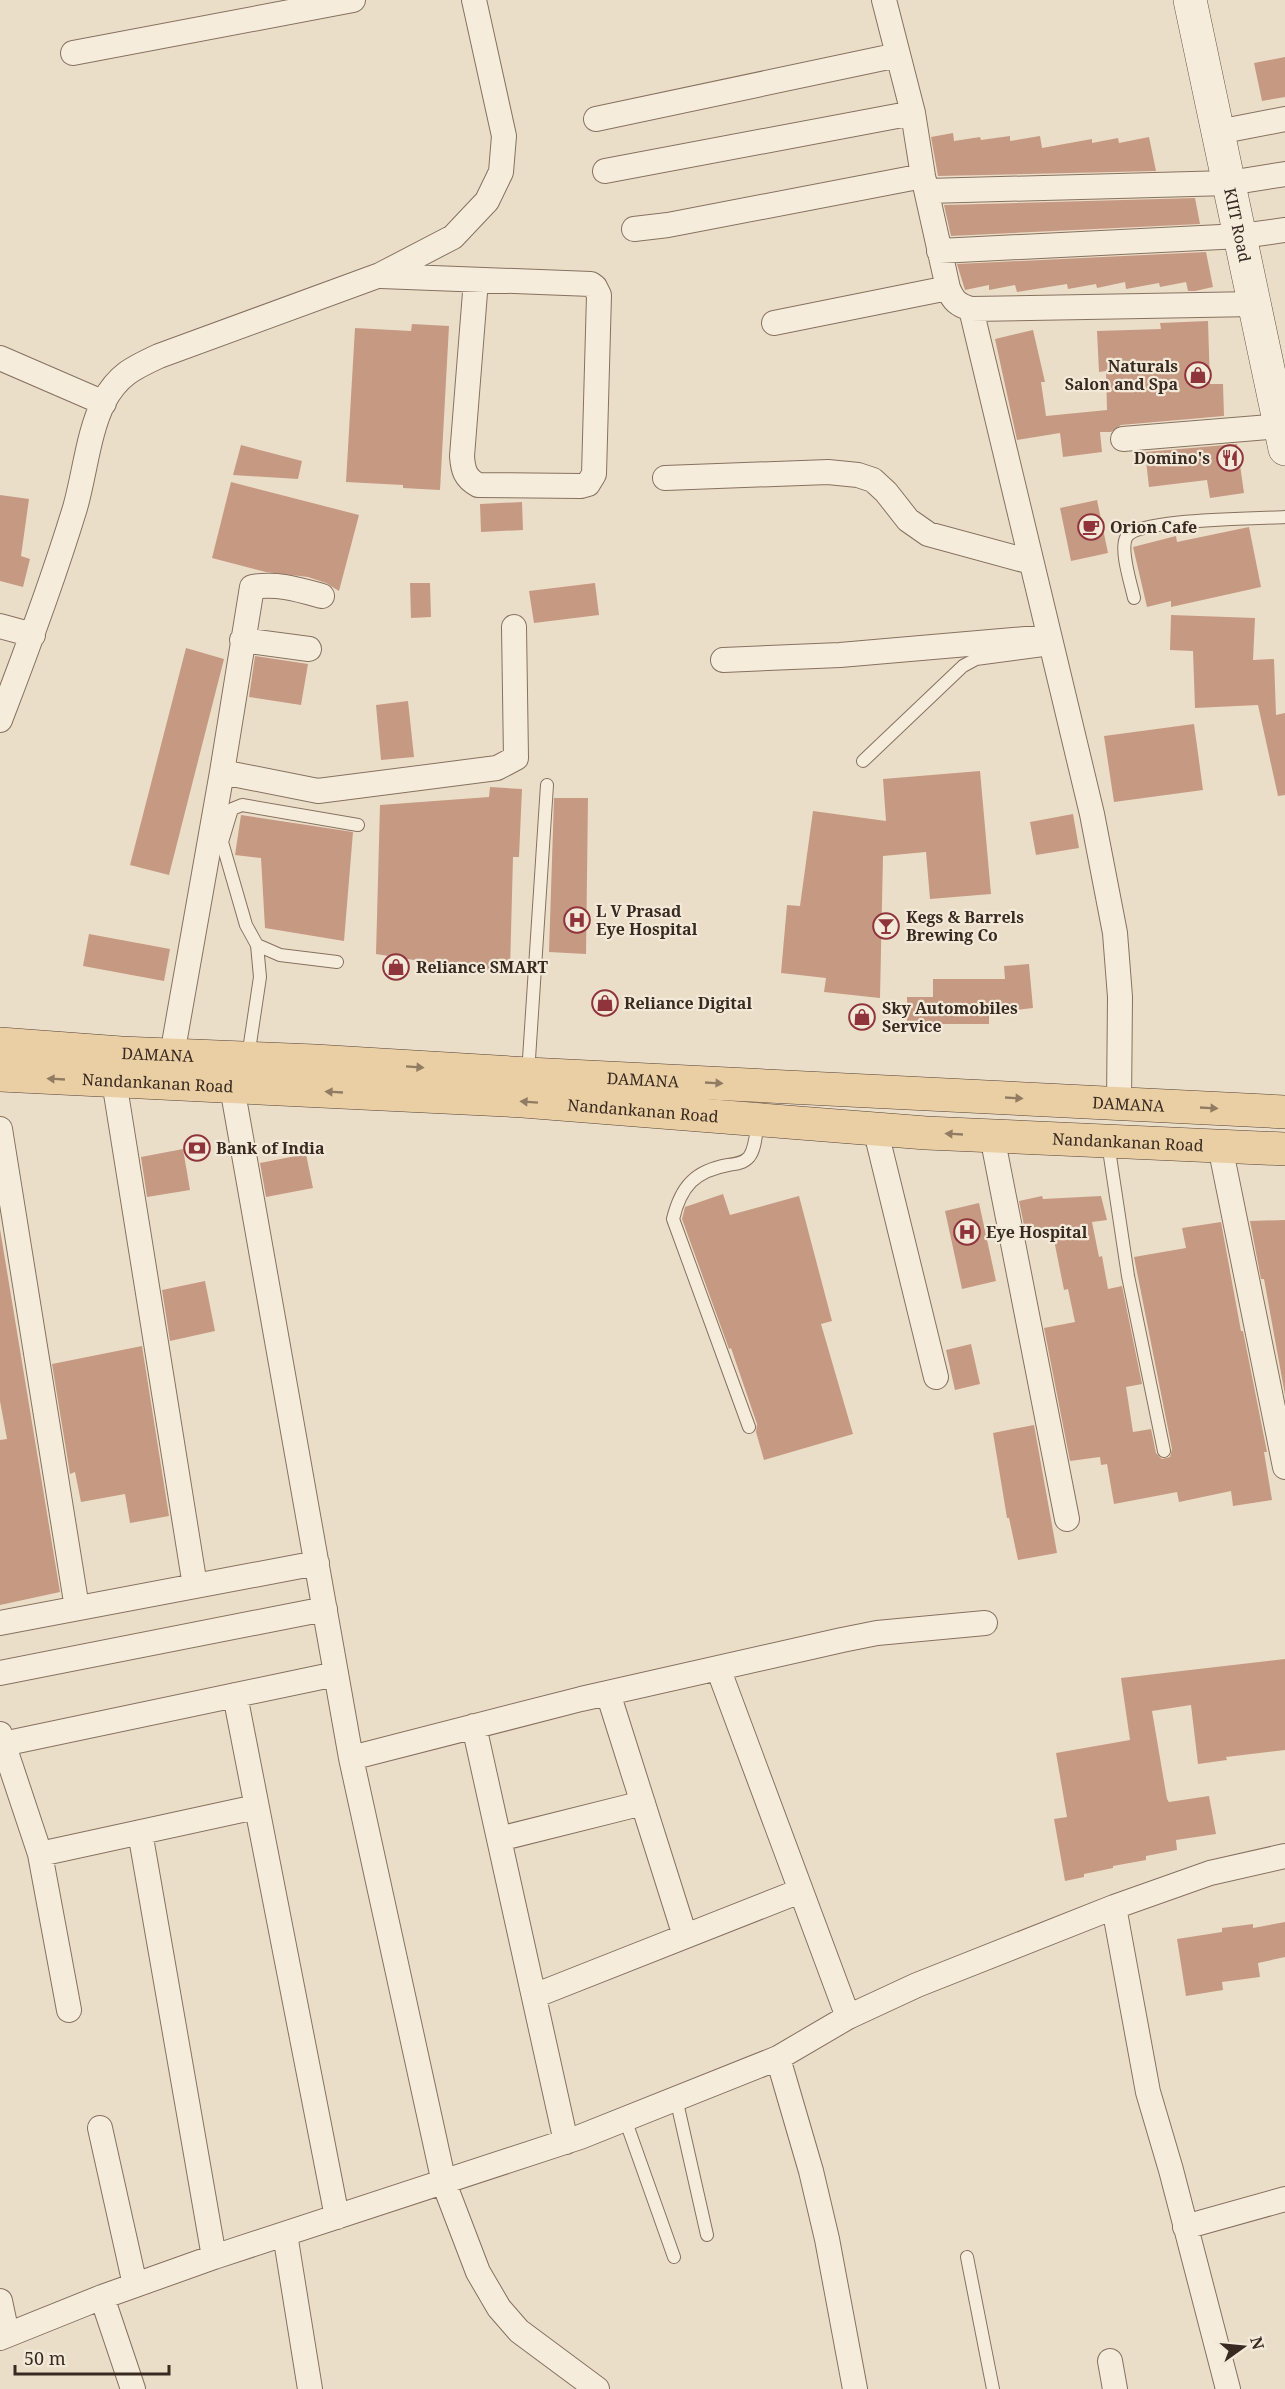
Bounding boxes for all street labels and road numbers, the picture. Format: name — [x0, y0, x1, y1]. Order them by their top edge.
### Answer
street label: KIIT Road — [1219, 186, 1256, 264]
street label: DAMANA — [121, 1042, 195, 1067]
street label: DAMANA — [606, 1067, 680, 1093]
street label: Nandankanan Road — [82, 1068, 234, 1098]
street label: DAMANA — [1092, 1091, 1166, 1117]
street label: Nandankanan Road — [567, 1094, 720, 1128]
street label: Nandankanan Road — [1052, 1128, 1204, 1156]

